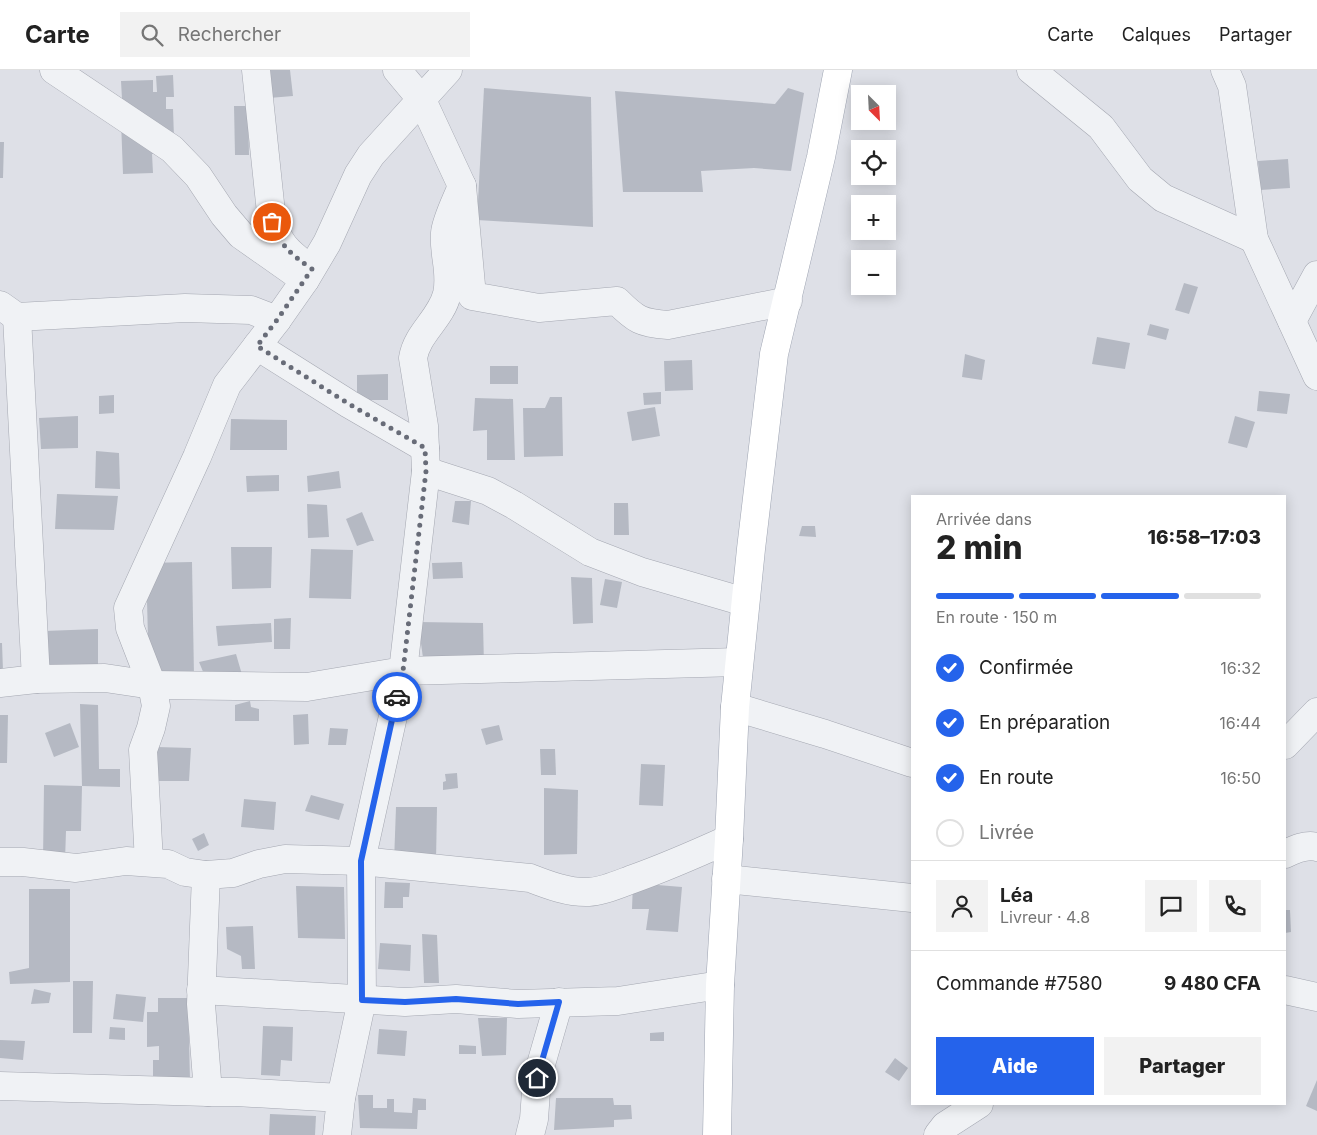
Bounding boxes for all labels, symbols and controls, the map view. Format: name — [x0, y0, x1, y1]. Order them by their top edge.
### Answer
search box — [120, 12, 470, 57]
text: Carte — [25, 20, 90, 49]
icon: search — [138, 21, 166, 49]
text: Rechercher — [178, 23, 281, 46]
text: Carte — [1047, 24, 1094, 45]
text: Calques — [1122, 24, 1191, 45]
text: Partager — [1219, 24, 1292, 45]
north arrow — [851, 85, 896, 130]
map controls — [851, 85, 896, 295]
button: locate — [851, 140, 896, 185]
button: + — [851, 195, 896, 240]
pin — [251, 201, 293, 243]
icon: bag — [258, 208, 286, 236]
button: − — [851, 250, 896, 295]
text: Arrivée dans — [936, 509, 1032, 529]
text: 16:58–17:03 — [1148, 526, 1261, 549]
text: 2 min — [936, 528, 1022, 567]
text: En route · 150 m — [936, 607, 1057, 627]
icon: check — [936, 654, 964, 682]
text: Confirmée — [979, 656, 1073, 679]
text: 16:32 — [1220, 658, 1261, 678]
courier — [372, 672, 422, 722]
icon: car — [383, 683, 411, 711]
icon: check — [936, 709, 964, 737]
text: En préparation — [979, 711, 1110, 734]
text: 16:44 — [1219, 713, 1261, 733]
icon: check — [936, 764, 964, 792]
text: En route — [979, 766, 1054, 789]
text: 16:50 — [1220, 768, 1261, 788]
text: Livrée — [979, 821, 1034, 844]
button: person — [936, 880, 988, 932]
button: chat — [1145, 880, 1197, 932]
button: phone — [1209, 880, 1261, 932]
text: Léa — [1000, 884, 1033, 907]
text: Livreur · 4.8 — [1000, 907, 1090, 927]
text: Commande #7580 — [936, 972, 1102, 995]
text: 9 480 CFA — [1164, 972, 1261, 995]
button: Aide — [936, 1037, 1094, 1095]
button: Partager — [1104, 1037, 1261, 1095]
pin — [516, 1057, 558, 1099]
icon: home — [523, 1064, 551, 1092]

